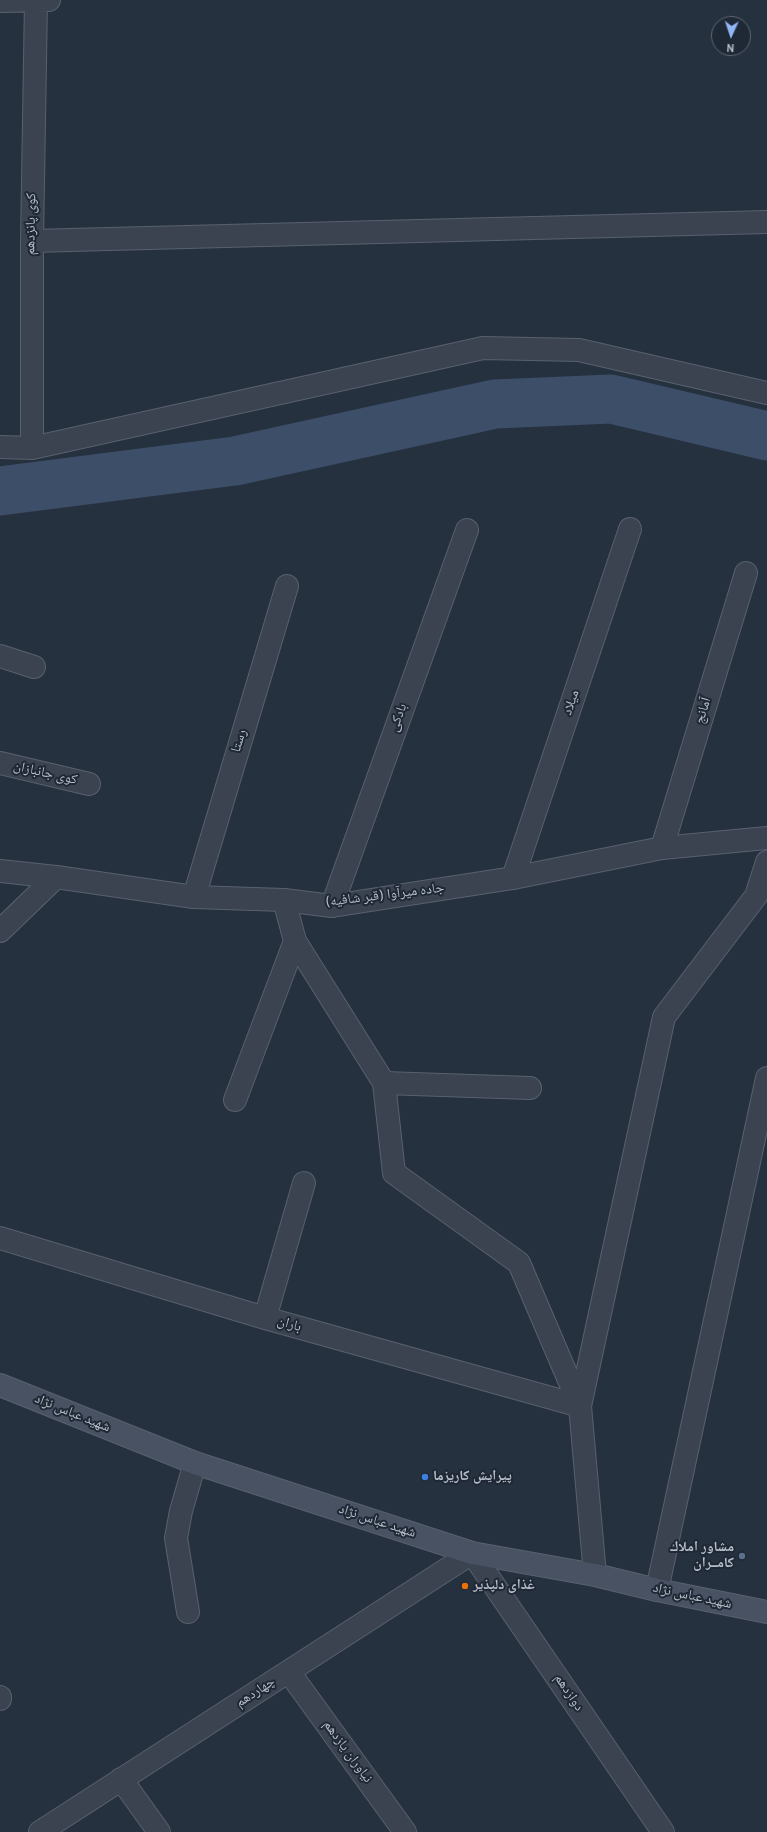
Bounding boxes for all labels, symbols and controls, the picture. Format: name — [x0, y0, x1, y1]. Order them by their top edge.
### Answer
north arrow — [711, 16, 751, 56]
text: N — [726, 40, 735, 54]
street label: کوی پانزدهم — [23, 193, 41, 255]
street label: میلاد — [560, 688, 584, 718]
street label: آمانج — [692, 696, 716, 726]
street label: بادکی — [386, 702, 412, 734]
street label: رستا — [229, 727, 251, 755]
street label: کوی جانبازان — [11, 758, 79, 790]
street label: جاده میرآوا (قبر شافیه) — [325, 880, 445, 912]
street label: باران — [275, 1314, 303, 1336]
street label: شهید عباس نژاد — [32, 1391, 112, 1437]
place label: پیرایش کاریزما — [433, 1469, 512, 1485]
marker: پیرایش کاریزما — [420, 1472, 430, 1482]
street label: شهید عباس نژاد — [336, 1502, 418, 1542]
place label: مشاور املاك كامــران — [670, 1540, 734, 1572]
marker: مشاور املاك كامــران — [737, 1551, 747, 1561]
place label: غذای دلپذیر — [473, 1578, 535, 1594]
street label: شهید عباس نژاد — [651, 1580, 733, 1614]
marker: غذای دلپذیر — [460, 1581, 470, 1591]
street label: دوازدهم — [549, 1671, 587, 1715]
street label: چهاردهم — [233, 1674, 279, 1712]
street label: نیاوران یازدهم — [319, 1717, 375, 1787]

